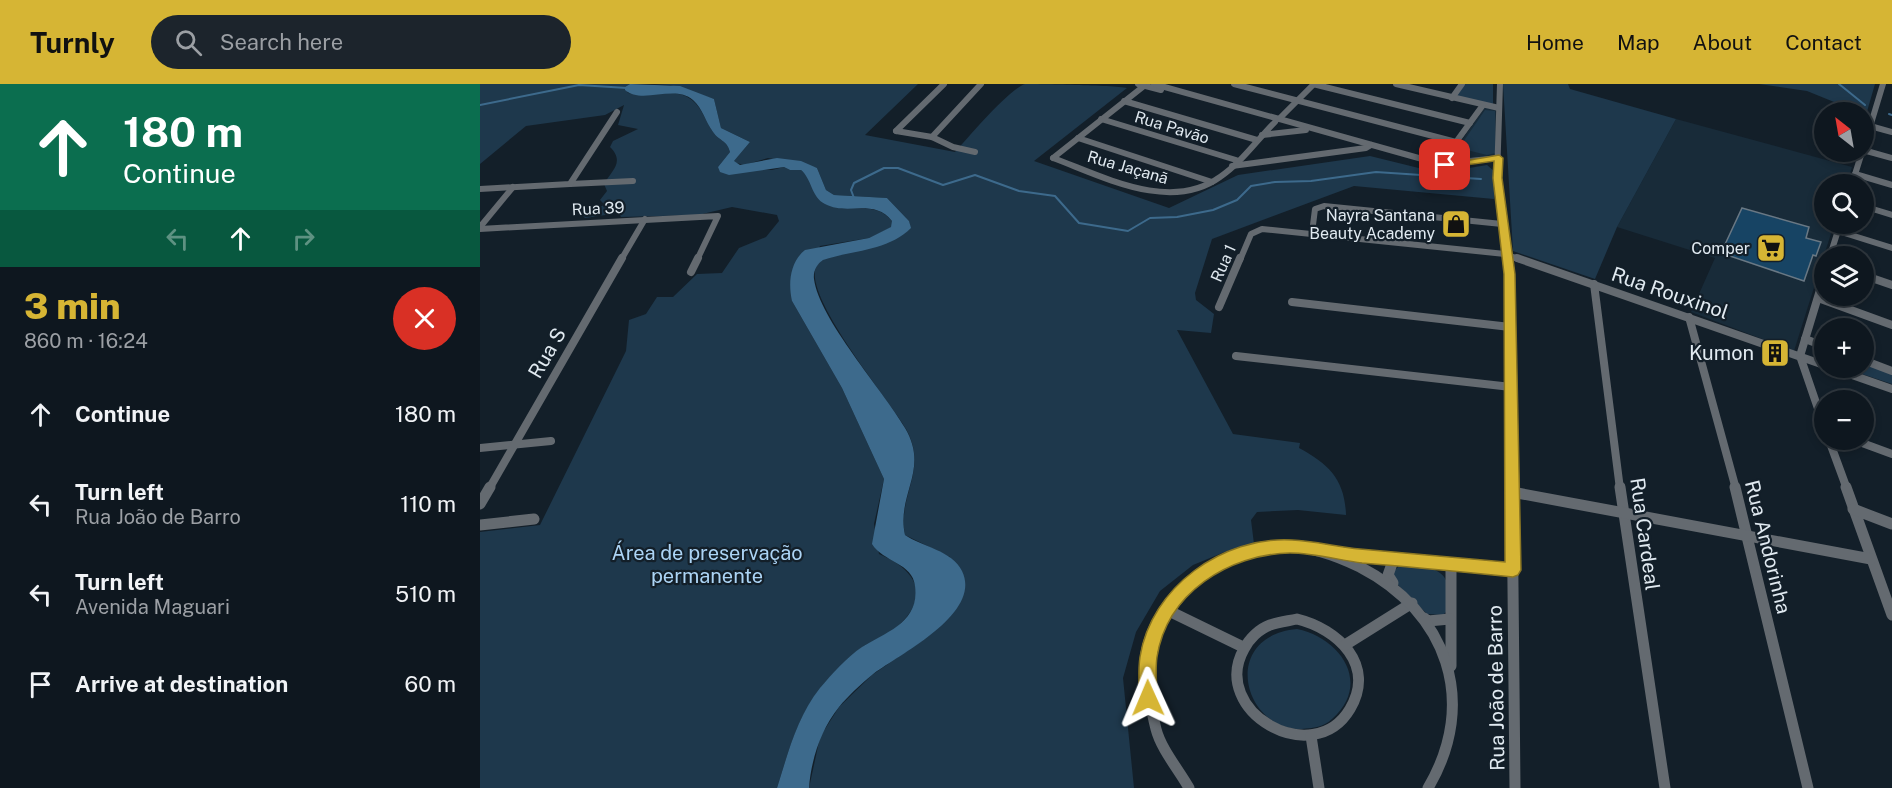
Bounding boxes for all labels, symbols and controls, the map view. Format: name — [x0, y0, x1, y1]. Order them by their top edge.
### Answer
search box — [151, 15, 571, 69]
text: Turnly — [30, 26, 115, 59]
icon: search — [172, 26, 205, 59]
text: Search here — [220, 29, 343, 55]
text: Home — [1526, 30, 1584, 55]
text: Map — [1617, 30, 1660, 55]
text: About — [1693, 30, 1752, 55]
text: Contact — [1785, 30, 1862, 55]
north arrow — [1814, 102, 1874, 162]
map controls — [1814, 102, 1874, 450]
text: 180 m — [123, 107, 243, 156]
street label: Rua Pavão — [1132, 107, 1212, 148]
icon: ahead — [24, 108, 102, 186]
pin — [1419, 139, 1470, 190]
street label: Rua Jaçanã — [1085, 147, 1171, 188]
icon: arrive — [1428, 148, 1461, 181]
text: Continue — [123, 157, 236, 189]
button: search — [1814, 174, 1874, 234]
street label: Rua 39 — [571, 198, 625, 219]
place label: Nayra Santana Beauty Academy — [1309, 206, 1435, 243]
shop icon: Nayra Santana Beauty Academy — [1440, 208, 1472, 240]
icon: left — [161, 222, 194, 255]
icon: ahead — [224, 222, 257, 255]
icon: right — [287, 222, 320, 255]
supermarket icon: Comper — [1755, 232, 1787, 264]
place label: Comper — [1691, 239, 1750, 258]
street label: Rua 1 — [1207, 241, 1240, 285]
button: layers — [1814, 246, 1874, 306]
street label: Rua Rouxinol — [1608, 262, 1732, 324]
text: 3 min — [24, 285, 121, 327]
button: close — [393, 287, 456, 350]
button: + — [1814, 318, 1874, 378]
street label: Rua S — [523, 323, 571, 383]
text: 860 m · 16:24 — [24, 329, 148, 353]
building icon: Kumon — [1759, 337, 1791, 369]
place label: Kumon — [1689, 341, 1754, 365]
button: − — [1814, 390, 1874, 450]
icon: ahead — [24, 398, 57, 431]
text: Continue — [75, 401, 170, 427]
text: 180 m — [395, 401, 456, 427]
street label: Rua Cardeal — [1625, 476, 1665, 592]
street label: Rua Andorinha — [1740, 478, 1796, 616]
text: Turn left — [75, 479, 164, 505]
icon: left — [24, 488, 57, 521]
text: 110 m — [400, 491, 456, 517]
text: Rua João de Barro — [75, 505, 241, 529]
park label: Área de preservação permanente — [611, 540, 803, 588]
text: Turn left — [75, 569, 164, 595]
icon: left — [24, 578, 57, 611]
text: 510 m — [395, 581, 456, 607]
text: Avenida Maguari — [75, 595, 230, 619]
street label: Rua João de Barro — [1483, 605, 1509, 771]
position arrow — [1116, 666, 1180, 730]
icon: arrive — [24, 668, 57, 701]
text: Arrive at destination — [75, 671, 288, 697]
text: 60 m — [405, 671, 456, 697]

